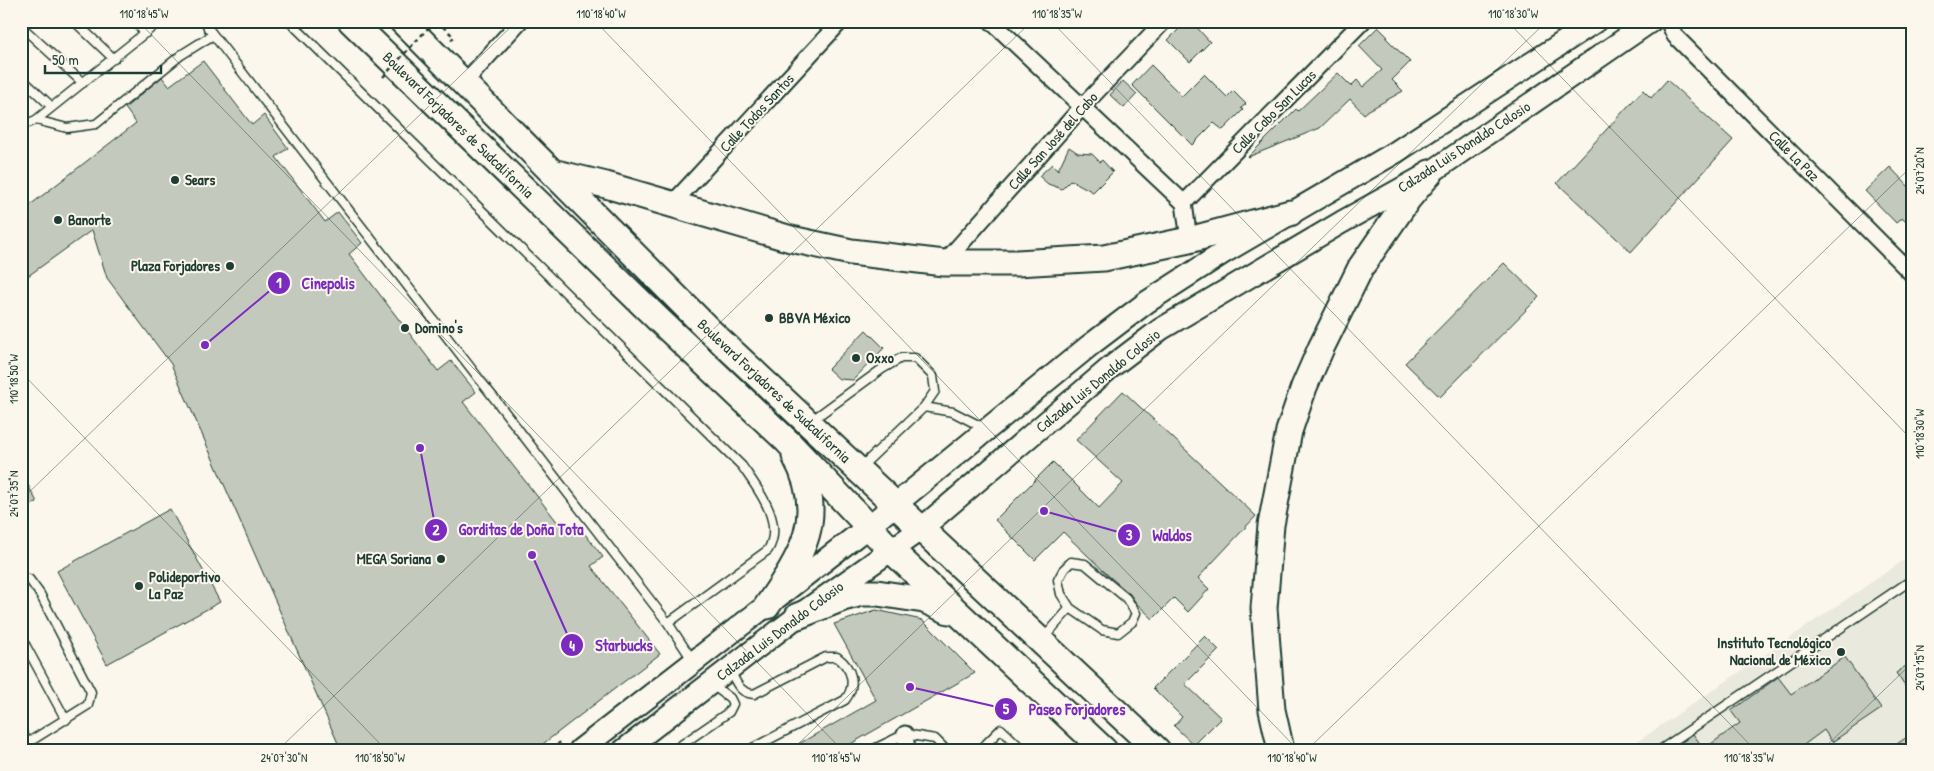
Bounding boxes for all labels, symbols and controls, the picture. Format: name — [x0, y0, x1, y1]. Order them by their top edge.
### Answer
text: 110°18'45"W — [120, 5, 169, 22]
text: 110°18'40"W — [576, 5, 626, 22]
text: 110°18'35"W — [1032, 5, 1083, 22]
text: 110°18'30"W — [1488, 5, 1539, 22]
scale bar — [45, 42, 161, 74]
street label: Boulevard Forjadores de Sudcalifornia — [378, 47, 539, 203]
text: 50 m — [52, 49, 79, 70]
street label: Calle Cabo San Lucas — [1227, 65, 1321, 159]
street label: Calle Todos Santos — [715, 69, 799, 157]
street label: Calle San José del Cabo — [1003, 87, 1102, 194]
street label: Calzada Luis Donaldo Colosio — [1393, 96, 1534, 197]
street label: Calle La Paz — [1764, 125, 1825, 186]
text: 24°07'20"N — [1911, 147, 1928, 195]
place label: Sears — [185, 169, 216, 190]
marker: Sears — [169, 174, 181, 186]
place label: Banorte — [68, 209, 111, 230]
marker: Banorte — [52, 214, 64, 226]
place label: Plaza Forjadores — [131, 255, 220, 276]
marker: Plaza Forjadores — [224, 260, 236, 272]
callout: Cinepolis — [266, 268, 365, 299]
text: 1 — [276, 272, 282, 293]
text: Cinepolis — [301, 272, 355, 295]
place label: BBVA México — [779, 307, 850, 328]
marker: BBVA México — [763, 312, 775, 324]
street label: Boulevard Forjadores de Sudcalifornia — [693, 314, 856, 467]
place label: Domino's — [415, 317, 463, 338]
marker: Domino's — [399, 322, 411, 334]
street label: Calzada Luis Donaldo Colosio — [1031, 324, 1164, 437]
place label: Oxxo — [866, 347, 894, 368]
marker: Oxxo — [850, 352, 862, 364]
text: 110°18'50"W — [5, 353, 22, 404]
text: 110°18'30"W — [1911, 408, 1928, 459]
text: 24°07'35"N — [5, 471, 22, 517]
callout: Gorditas de Doña Tota — [424, 514, 593, 545]
text: Gorditas de Doña Tota — [459, 518, 584, 540]
text: 2 — [432, 519, 440, 540]
callout: Waldos — [1117, 520, 1201, 551]
text: 3 — [1126, 524, 1133, 545]
text: Waldos — [1152, 524, 1192, 546]
place label: MEGA Soriana — [357, 548, 431, 569]
marker: MEGA Soriana — [435, 553, 447, 565]
place label: Polideportivo La Paz — [149, 566, 220, 604]
street label: Calzada Luis Donaldo Colosio — [712, 576, 848, 685]
marker: Polideportivo La Paz — [133, 580, 145, 592]
callout: Starbucks — [560, 630, 662, 661]
place label: Instituto Tecnológico Nacional de México — [1717, 632, 1831, 670]
text: Starbucks — [595, 634, 653, 656]
text: 4 — [569, 635, 575, 656]
text: 24°07'15"N — [1911, 645, 1928, 691]
marker: Instituto Tecnológico Nacional de México — [1835, 646, 1847, 658]
callout: Paseo Forjadores — [993, 693, 1135, 724]
text: 5 — [1003, 698, 1010, 719]
text: Paseo Forjadores — [1029, 698, 1126, 720]
text: 24°07'30"N — [261, 749, 307, 766]
text: 110°18'50"W — [355, 749, 406, 766]
text: 110°18'45"W — [812, 749, 861, 766]
text: 110°18'40"W — [1267, 749, 1317, 766]
text: 110°18'35"W — [1724, 749, 1775, 766]

